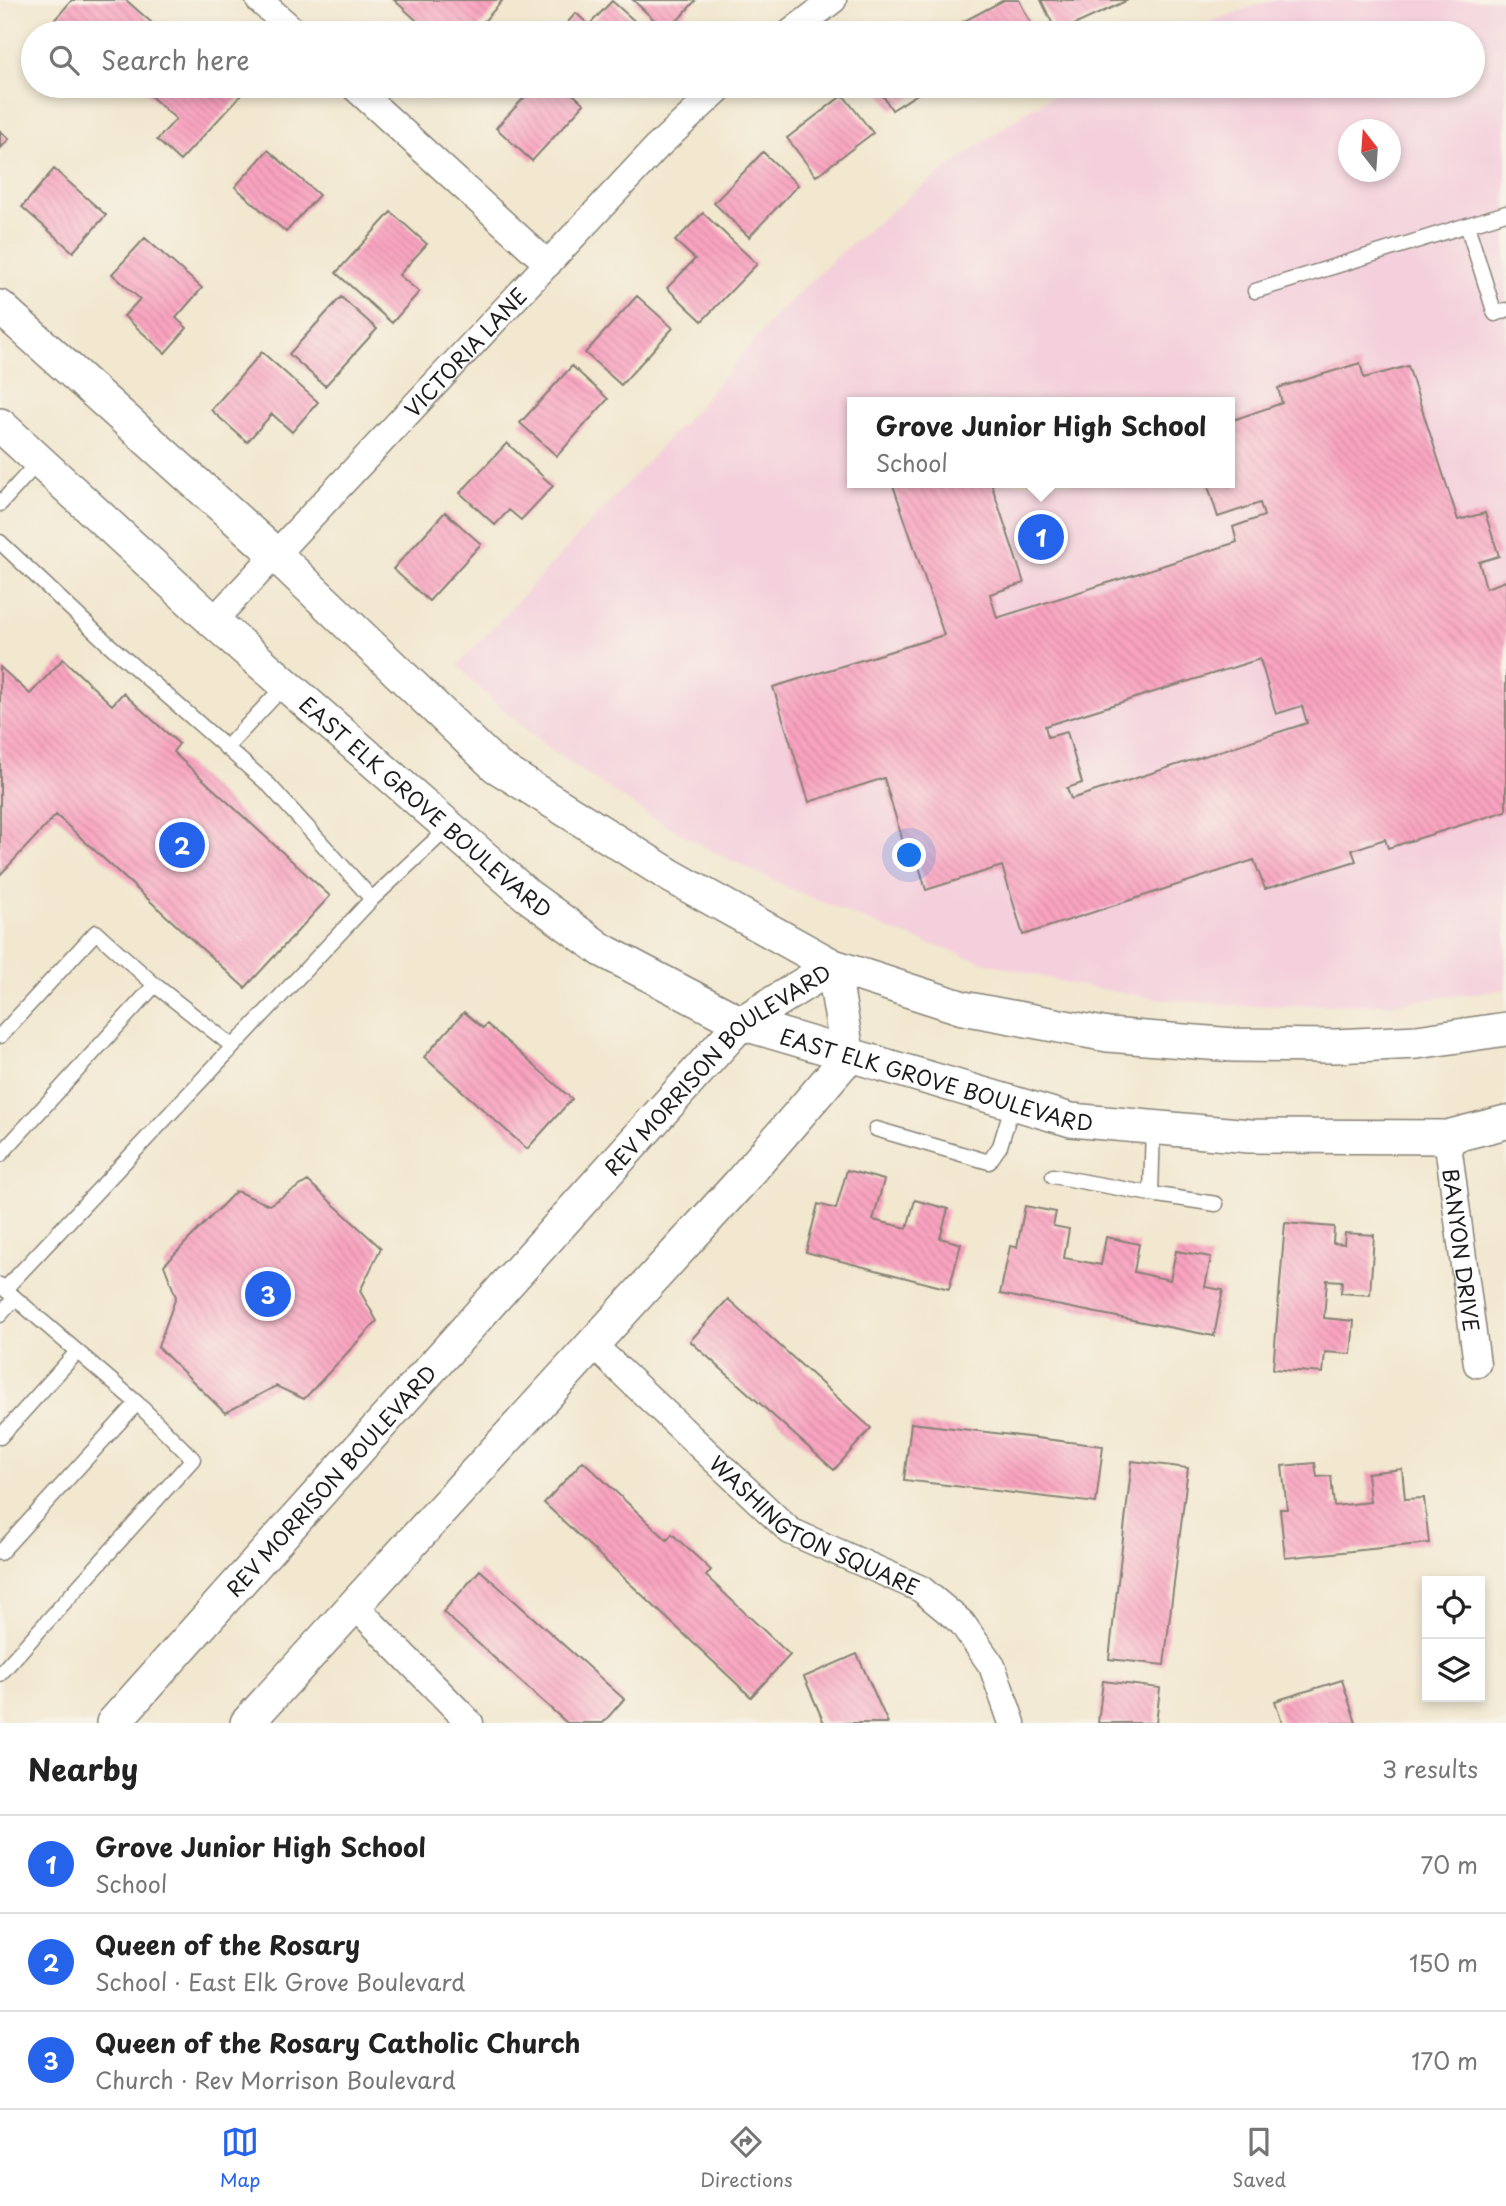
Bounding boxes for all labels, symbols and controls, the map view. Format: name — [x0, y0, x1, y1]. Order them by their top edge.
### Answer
search box — [21, 21, 1485, 98]
text: Search here — [101, 40, 250, 79]
icon: search — [45, 41, 83, 79]
north arrow — [1338, 119, 1401, 182]
street label: VICTORIA LANE — [397, 280, 534, 423]
popup — [847, 397, 1235, 488]
text: Grove Junior High School — [876, 406, 1206, 445]
text: School — [876, 445, 948, 480]
pin: 1 — [1018, 511, 1064, 563]
street label: EAST ELK GROVE BOULEVARD — [293, 688, 559, 925]
pin: 2 — [159, 819, 205, 871]
your location — [892, 838, 926, 872]
street label: REV MORRISON BOULEVARD — [596, 955, 837, 1182]
street label: EAST ELK GROVE BOULEVARD — [776, 1019, 1095, 1138]
street label: BANYON DRIVE — [1435, 1166, 1489, 1334]
pin: 3 — [245, 1268, 291, 1320]
street label: REV MORRISON BOULEVARD — [218, 1357, 444, 1604]
street label: WASHINGTON SQUARE — [703, 1447, 925, 1602]
map controls — [1422, 1576, 1485, 1702]
button: locate — [1422, 1576, 1485, 1639]
button: layers — [1422, 1639, 1485, 1702]
text: Nearby — [28, 1746, 138, 1791]
text: 3 results — [1382, 1751, 1478, 1786]
text: Grove Junior High School — [95, 1827, 426, 1866]
text: 1 — [46, 1847, 57, 1882]
text: 70 m — [1420, 1847, 1478, 1882]
text: School — [95, 1866, 167, 1901]
text: Queen of the Rosary — [95, 1925, 360, 1964]
text: 2 — [43, 1945, 59, 1980]
text: 150 m — [1409, 1945, 1478, 1980]
text: School · East Elk Grove Boulevard — [95, 1964, 465, 1999]
text: Queen of the Rosary Catholic Church — [95, 2023, 581, 2062]
text: 3 — [43, 2043, 59, 2078]
text: 170 m — [1411, 2043, 1478, 2078]
text: Church · Rev Morrison Boulevard — [95, 2062, 456, 2097]
tab: Map — [220, 2123, 260, 2193]
tab: Directions — [700, 2123, 793, 2193]
tab: Saved — [1232, 2123, 1286, 2193]

